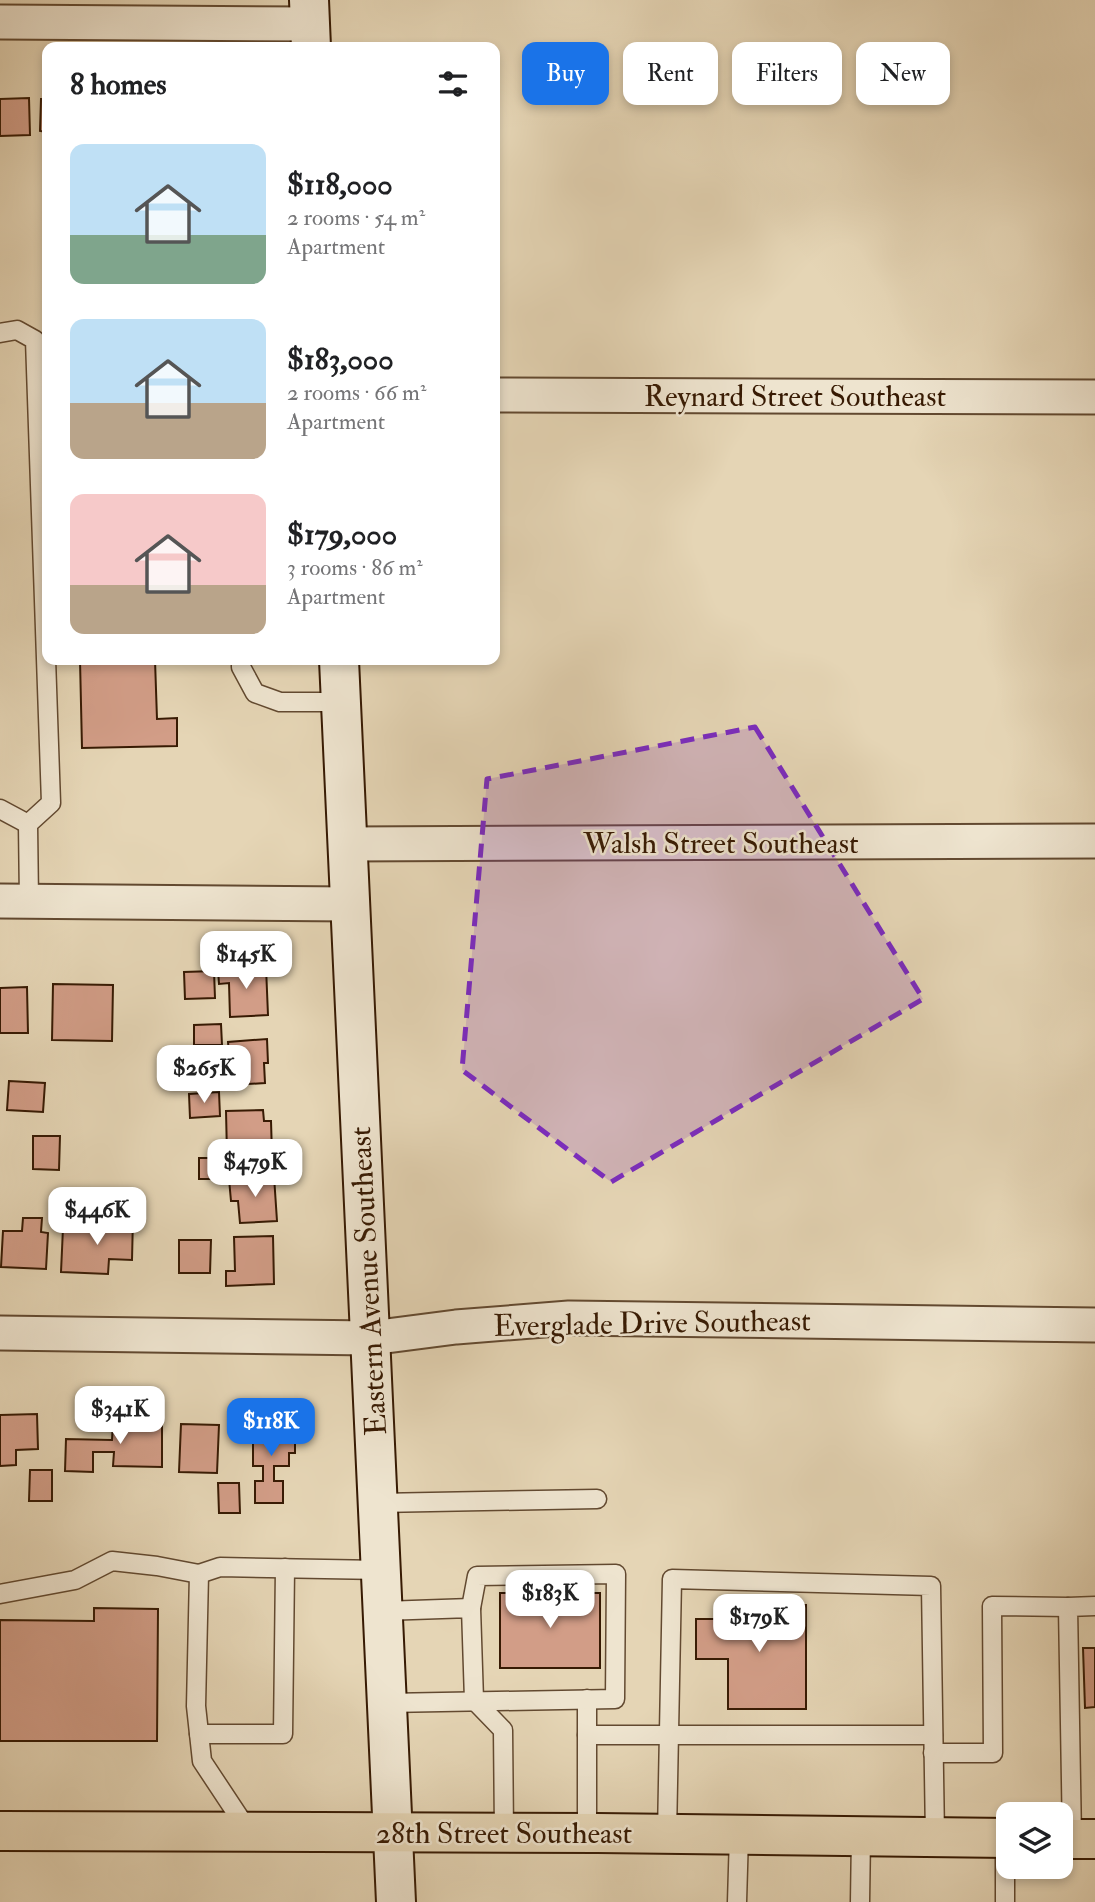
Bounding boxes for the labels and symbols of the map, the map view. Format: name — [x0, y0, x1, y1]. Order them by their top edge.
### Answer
street label: Reynard Street Southeast — [644, 378, 946, 415]
street label: Walsh Street Southeast — [582, 825, 859, 862]
pin: $145K — [197, 932, 295, 991]
pin: $265K — [155, 1046, 253, 1105]
street label: Eastern Avenue Southeast — [342, 1125, 395, 1436]
pin: $479K — [206, 1140, 304, 1199]
pin: $446K — [48, 1188, 146, 1247]
street label: Everglade Drive Southeast — [493, 1302, 811, 1345]
pin: $341K — [71, 1386, 169, 1446]
pin: $118K — [222, 1398, 320, 1458]
pin: $183K — [501, 1570, 599, 1630]
pin: $179K — [710, 1594, 808, 1654]
street label: 28th Street Southeast — [376, 1815, 633, 1852]

